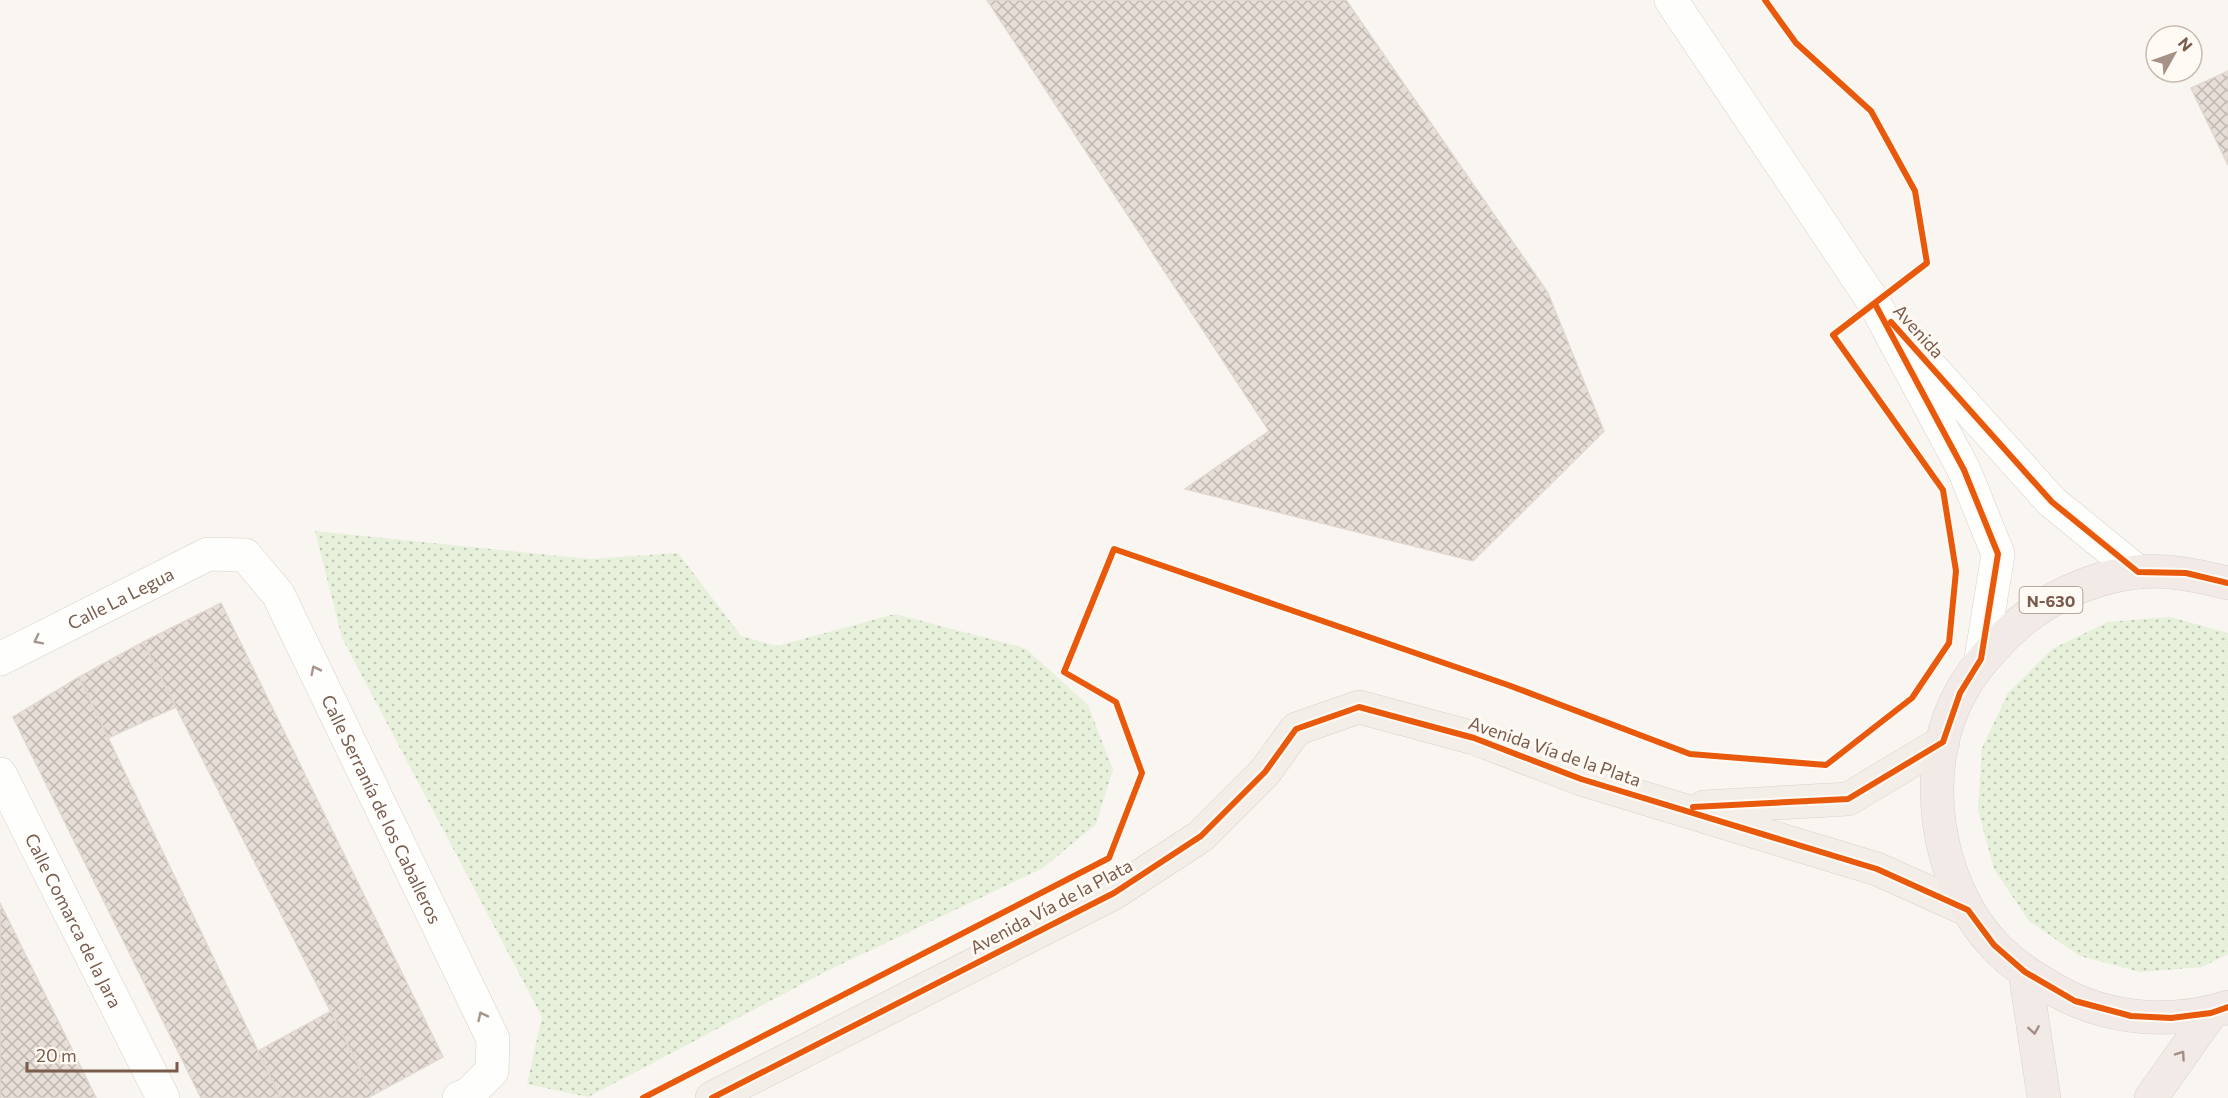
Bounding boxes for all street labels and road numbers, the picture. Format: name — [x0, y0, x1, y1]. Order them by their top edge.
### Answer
street label: Avenida — [1889, 300, 1949, 362]
street label: Calle La Legua — [64, 562, 177, 634]
road number: N-630 — [2020, 587, 2082, 613]
street label: Calle Serranía de los Caballeros — [317, 691, 447, 927]
street label: Avenida Vía de la Plata — [1466, 711, 1644, 791]
street label: Calle Comarca de la Jara — [21, 829, 127, 1012]
street label: Avenida Vía de la Plata — [966, 854, 1136, 958]

